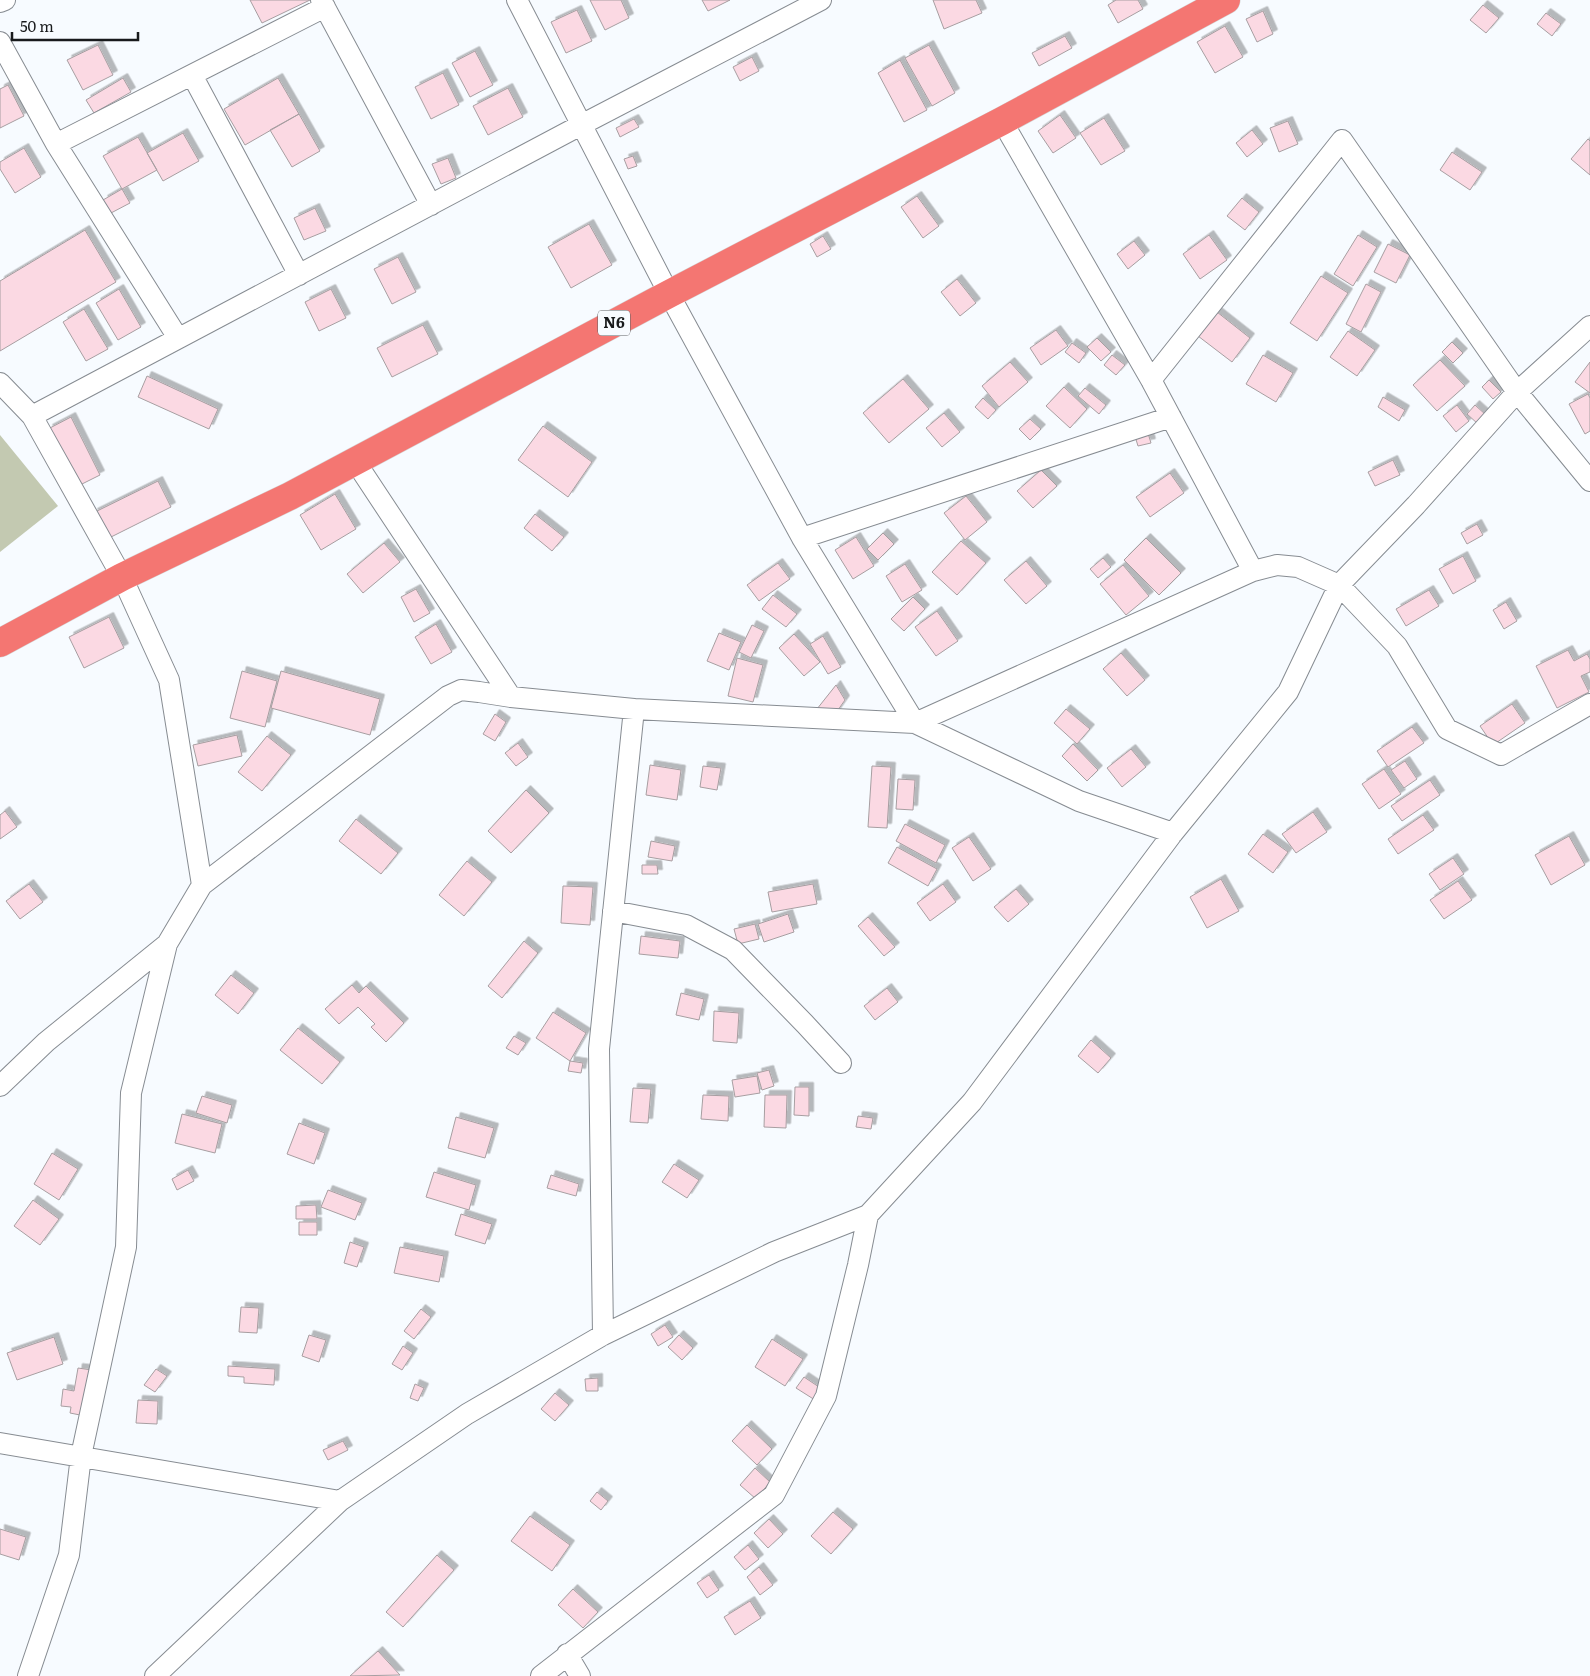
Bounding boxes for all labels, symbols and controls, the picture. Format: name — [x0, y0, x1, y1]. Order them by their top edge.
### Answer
scale bar — [12, 10, 139, 42]
text: 50 m — [20, 14, 54, 37]
road number: N6 — [598, 310, 630, 336]

